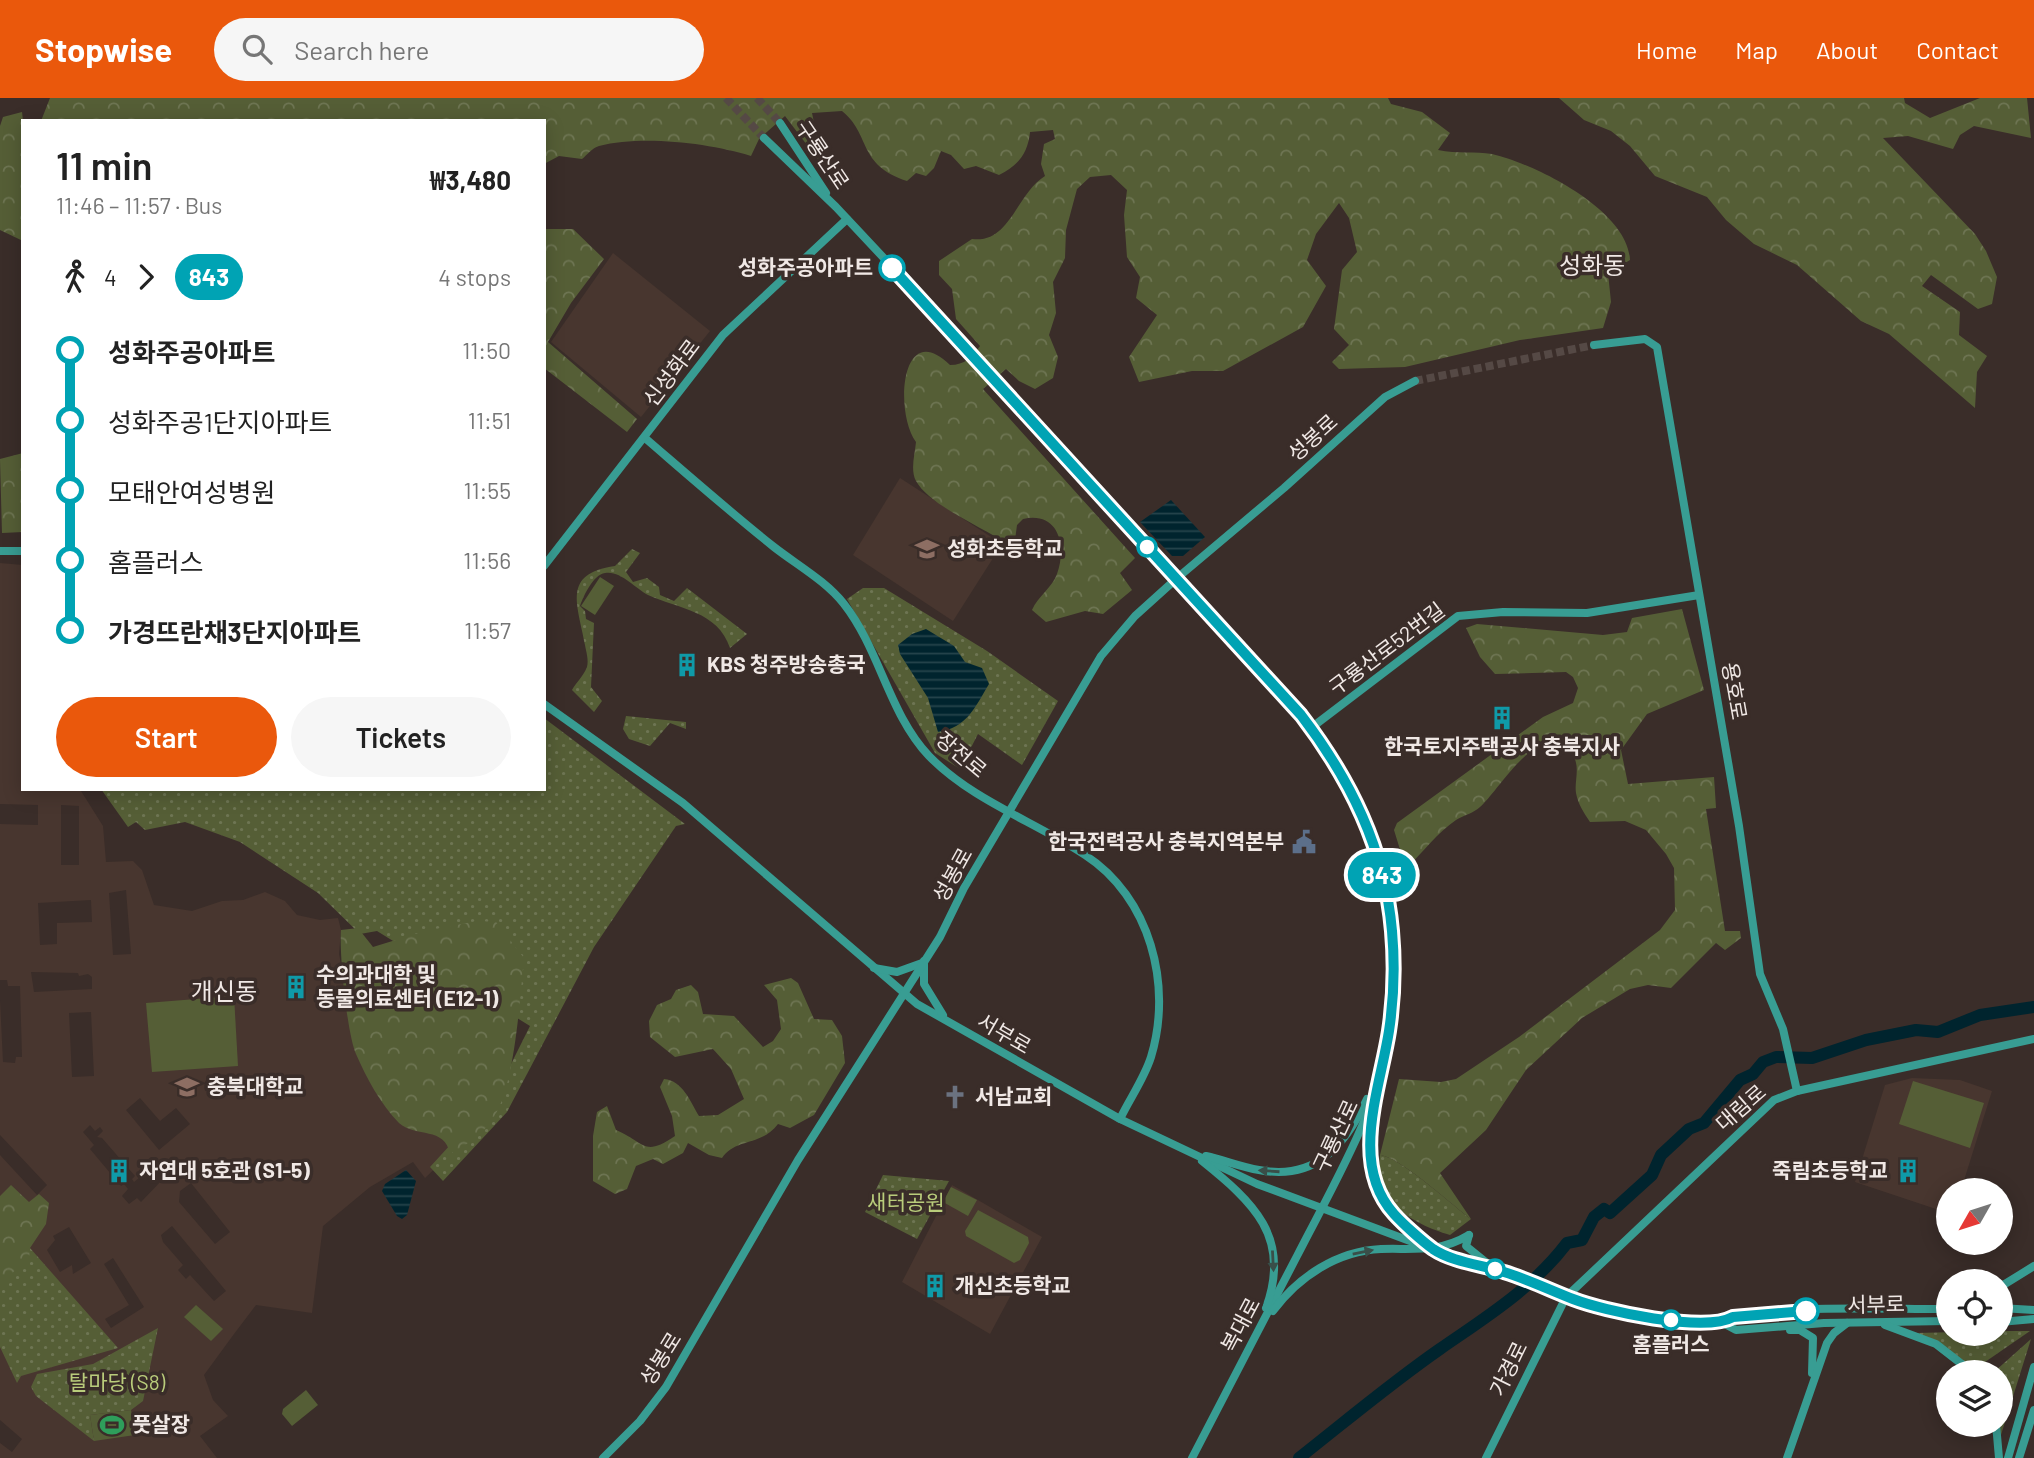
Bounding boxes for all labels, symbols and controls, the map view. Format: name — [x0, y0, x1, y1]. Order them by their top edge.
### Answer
search box — [214, 18, 704, 81]
text: Stopwise — [35, 29, 172, 69]
icon: search — [238, 30, 276, 68]
text: Search here — [294, 34, 429, 65]
text: Home — [1636, 35, 1697, 64]
text: Map — [1735, 35, 1778, 64]
text: About — [1816, 35, 1878, 64]
text: Contact — [1916, 35, 1999, 64]
street label: 구룡산로 — [791, 115, 855, 193]
text: 11 min — [56, 142, 153, 188]
text: ₩3,480 — [430, 164, 511, 195]
text: 11:46 – 11:57 · Bus — [56, 191, 222, 219]
district label: 성화동 — [1559, 250, 1625, 279]
place label: 성화주공아파트 — [738, 254, 873, 279]
marker: 성화주공아파트 — [879, 255, 905, 281]
icon: walk — [56, 258, 94, 296]
icon: forward — [127, 258, 165, 296]
text: 843 — [189, 262, 229, 291]
text: 4 — [104, 263, 117, 291]
text: 4 stops — [438, 263, 511, 291]
street label: 신성화로 — [638, 334, 704, 410]
text: 성화주공아파트 — [108, 336, 275, 367]
text: 11:50 — [462, 336, 511, 364]
text: 성화주공1단지아파트 — [108, 406, 332, 437]
text: 11:51 — [468, 406, 511, 434]
street label: 성봉로 — [1282, 408, 1342, 466]
text: 모태안여성병원 — [108, 476, 275, 507]
text: 11:55 — [463, 476, 511, 504]
school or university icon: 성화초등학교 — [913, 535, 941, 563]
place label: 성화초등학교 — [947, 535, 1063, 560]
unlabelled marker — [1137, 537, 1157, 557]
text: 홈플러스 — [108, 546, 204, 577]
text: 11:56 — [463, 546, 511, 574]
street label: 구룡산로52번길 — [1323, 596, 1449, 699]
text: 가경뜨란채3단지아파트 — [108, 616, 361, 647]
text: 11:57 — [464, 616, 511, 644]
building icon: KBS 청주방송총국 — [673, 651, 701, 679]
place label: KBS 청주방송총국 — [707, 651, 866, 676]
street label: 용호로 — [1718, 660, 1753, 721]
button: Start — [56, 697, 277, 777]
button: Tickets — [291, 697, 511, 777]
building icon: 한국토지주택공사 충북지사 — [1488, 704, 1516, 732]
street label: 장전로 — [932, 726, 992, 782]
place label: 한국토지주택공사 충북지사 — [1384, 733, 1620, 758]
place label: 한국전력공사 충북지역본부 — [1048, 828, 1284, 853]
public building icon: 한국전력공사 충북지역본부 — [1290, 828, 1318, 856]
street label: 성봉로 — [927, 843, 977, 906]
line badge: 843 — [1342, 852, 1422, 898]
text: 843 — [1362, 860, 1402, 889]
place label: 수의과대학 및 동물의료센터 (E12-1) — [316, 961, 499, 1010]
building icon: 수의과대학 및 동물의료센터 (E12-1) — [282, 973, 310, 1001]
district label: 개신동 — [191, 976, 257, 1005]
street label: 서부로 — [973, 1007, 1036, 1058]
school or university icon: 충북대학교 — [173, 1073, 201, 1101]
place label: 충북대학교 — [207, 1073, 304, 1098]
street label: 대림로 — [1710, 1078, 1770, 1135]
church icon: 서남교회 — [941, 1083, 969, 1111]
place label: 서남교회 — [975, 1083, 1052, 1108]
street label: 구룡산로 — [1307, 1095, 1362, 1176]
building icon: 자연대 5호관 (S1-5) — [105, 1157, 133, 1185]
place label: 자연대 5호관 (S1-5) — [139, 1157, 310, 1182]
place label: 죽림초등학교 — [1772, 1157, 1888, 1182]
building icon: 죽림초등학교 — [1894, 1157, 1922, 1185]
one-way arrow — [1258, 1165, 1280, 1176]
north arrow — [1936, 1178, 2012, 1255]
map controls — [1936, 1178, 2013, 1437]
park label: 새터공원 — [867, 1189, 945, 1214]
one-way arrow — [1352, 1246, 1374, 1257]
one-way arrow — [1268, 1250, 1279, 1272]
unlabelled marker — [1485, 1259, 1505, 1279]
button: locate — [1936, 1269, 2013, 1346]
building icon: 개신초등학교 — [921, 1272, 949, 1300]
place label: 개신초등학교 — [955, 1272, 1071, 1297]
street label: 서부로 — [1847, 1290, 1905, 1317]
street label: 복대로 — [1215, 1293, 1264, 1356]
unlabelled marker — [1793, 1298, 1819, 1324]
marker: 홈플러스 — [1661, 1310, 1681, 1330]
street label: 성봉로 — [634, 1327, 686, 1389]
place label: 홈플러스 — [1632, 1331, 1710, 1356]
street label: 가경로 — [1484, 1337, 1532, 1400]
button: layers — [1936, 1360, 2013, 1437]
park label: 탈마당 (S8) — [69, 1369, 166, 1394]
sports icon: 풋살장 — [98, 1411, 126, 1439]
place label: 풋살장 — [132, 1411, 190, 1436]

